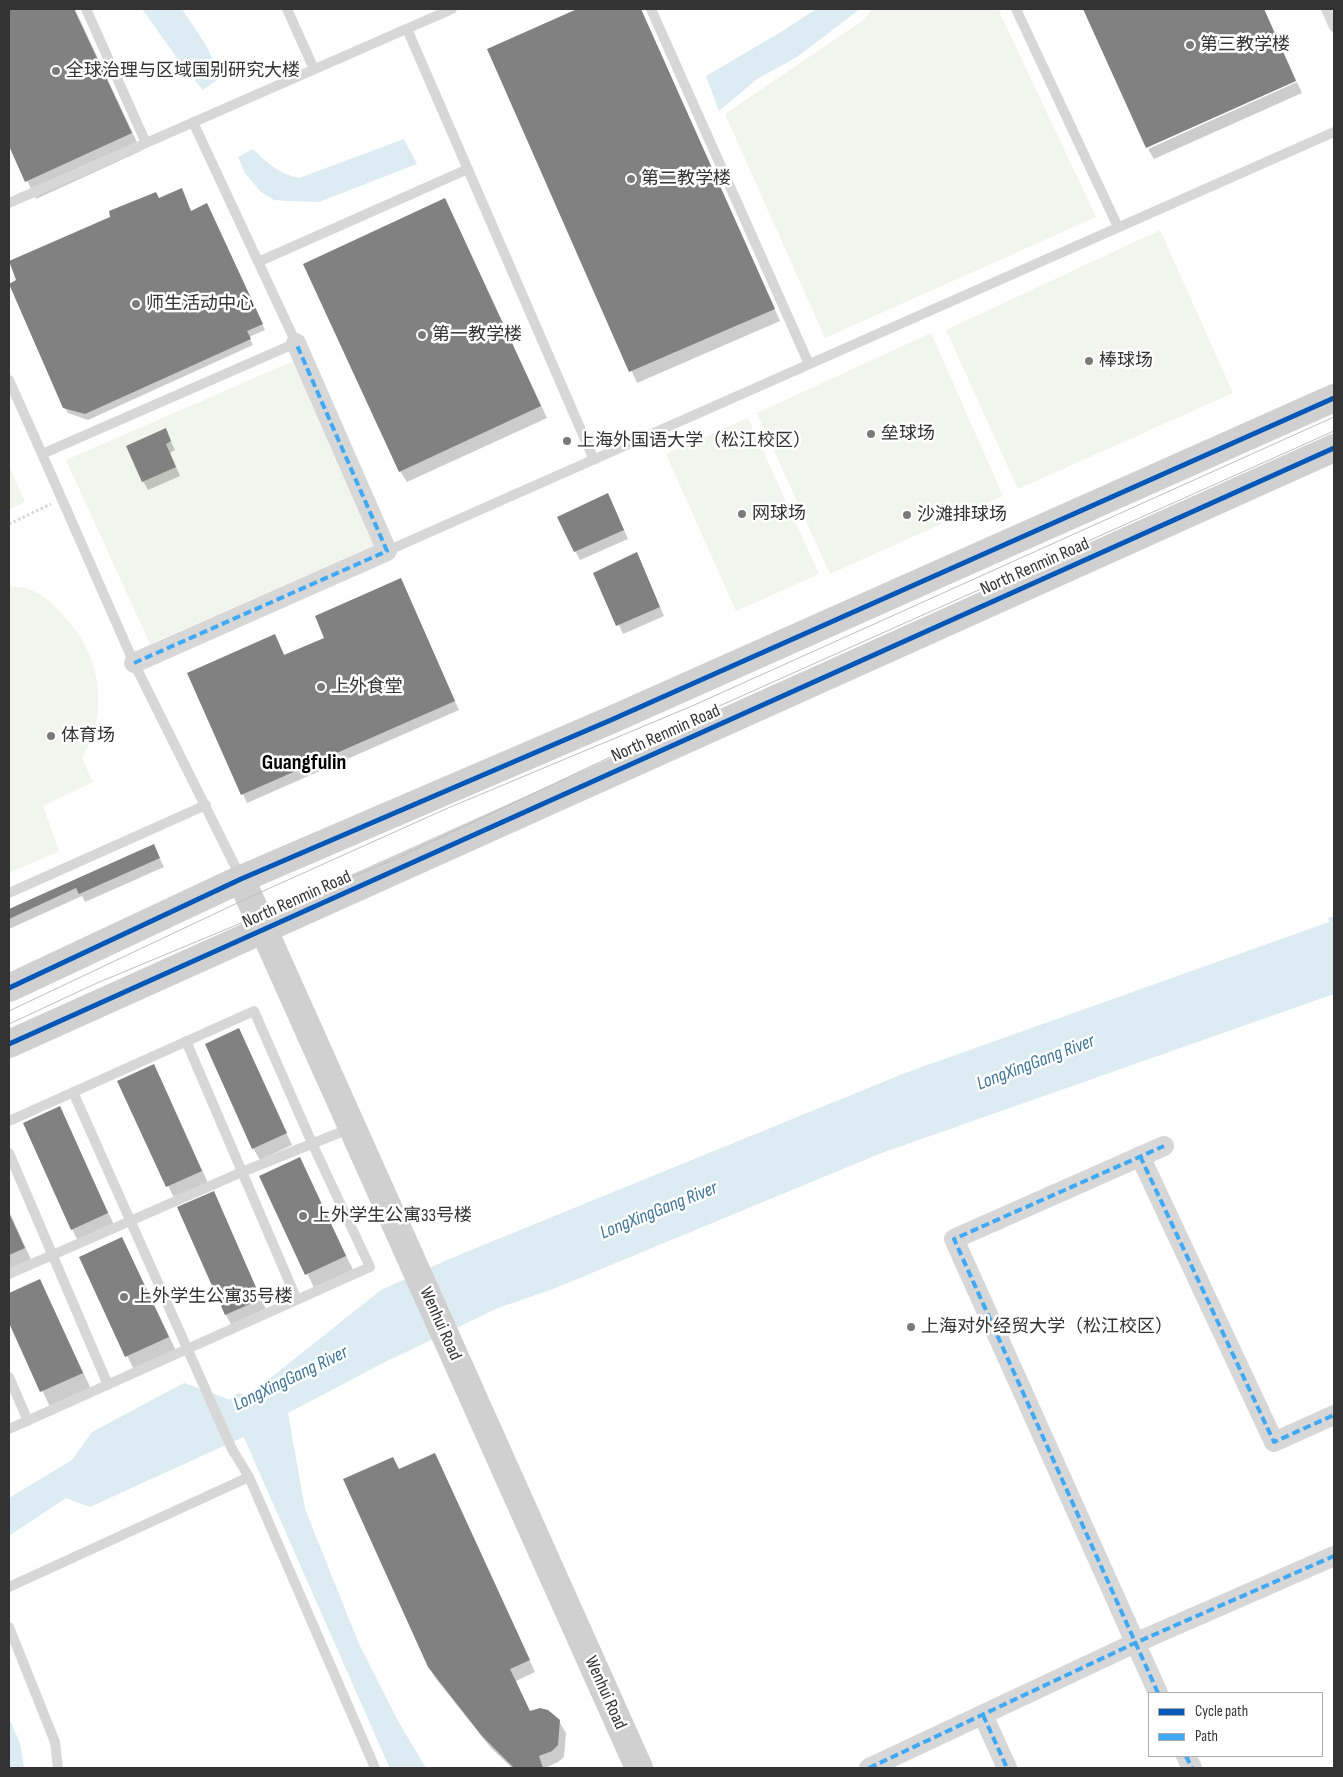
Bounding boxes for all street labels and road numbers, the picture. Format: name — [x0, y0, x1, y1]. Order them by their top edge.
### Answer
street label: North Renmin Road — [977, 533, 1093, 601]
street label: North Renmin Road — [608, 700, 724, 768]
street label: North Renmin Road — [239, 866, 355, 934]
street label: Wenhui Road — [414, 1284, 466, 1364]
street label: Wenhui Road — [579, 1653, 631, 1733]

